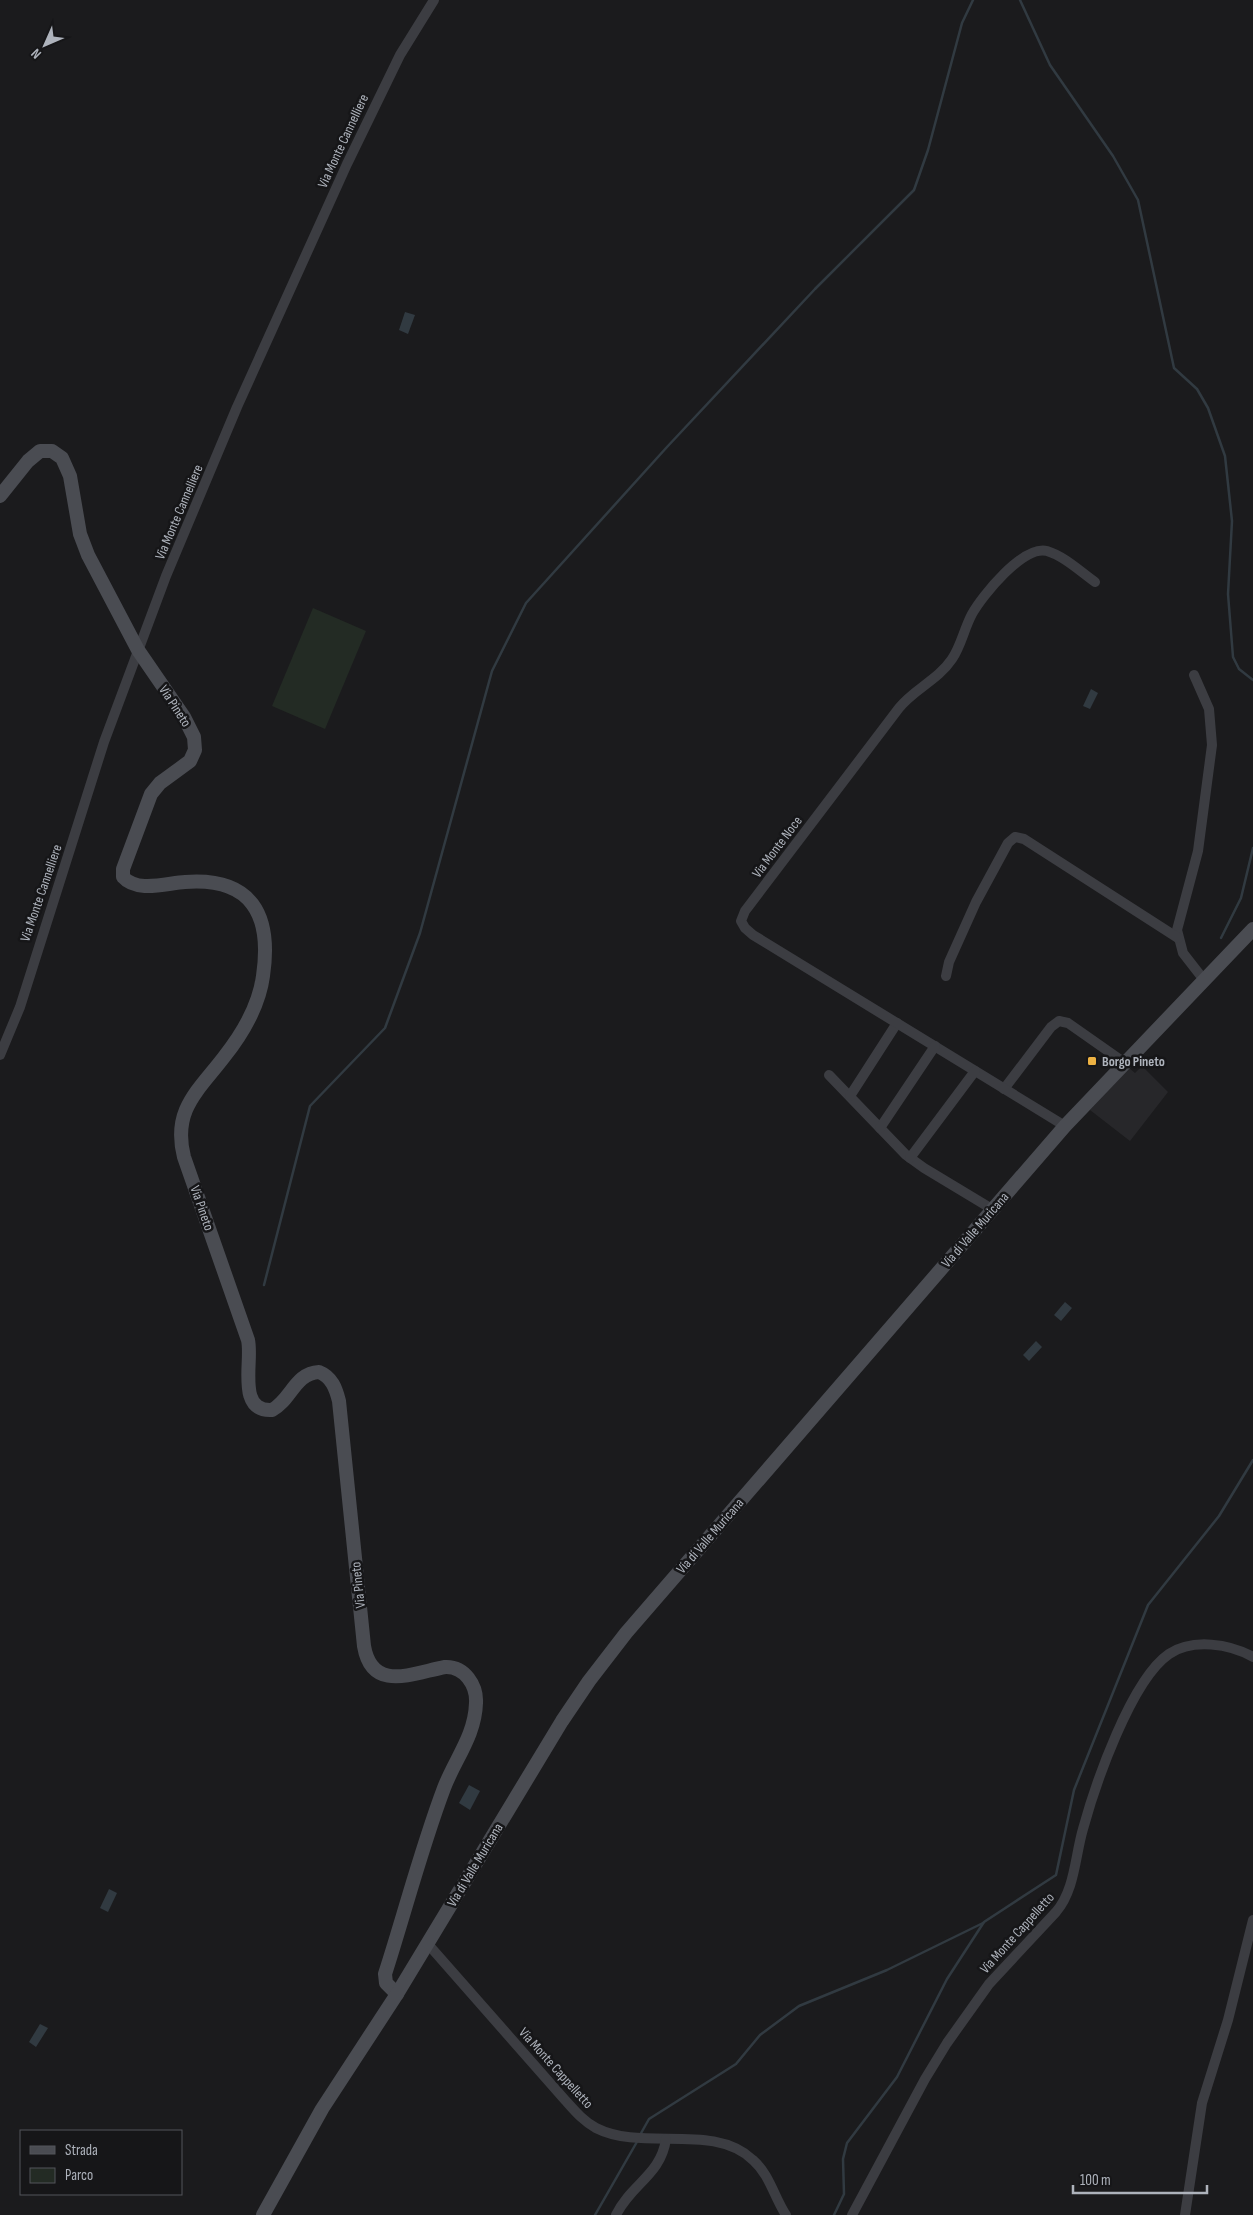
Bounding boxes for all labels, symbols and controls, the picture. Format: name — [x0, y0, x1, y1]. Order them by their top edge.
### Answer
north arrow — [20, 20, 70, 70]
text: N — [28, 45, 45, 62]
street label: Via Monte Cannelliere — [314, 91, 372, 191]
street label: Via Monte Cannelliere — [151, 462, 207, 562]
street label: Via Pineto — [155, 682, 195, 730]
street label: Via Monte Noce — [748, 813, 806, 881]
street label: Via Monte Cannelliere — [16, 842, 66, 944]
place label: Borgo Pineto — [1102, 1053, 1165, 1070]
marker: Borgo Pineto — [1086, 1055, 1098, 1067]
street label: Via Pineto — [186, 1183, 218, 1233]
street label: Via di Valle Muricana — [938, 1189, 1012, 1271]
street label: Via di Valle Muricana — [673, 1495, 747, 1577]
street label: Via Pineto — [347, 1561, 369, 1609]
street label: Via di Valle Muricana — [443, 1820, 507, 1910]
street label: Via Monte Cappelletto — [976, 1889, 1058, 1977]
street label: Via Monte Cappelletto — [515, 2024, 597, 2112]
legend — [20, 2130, 182, 2195]
text: Strada — [65, 2141, 98, 2160]
scale bar — [1073, 2162, 1207, 2194]
text: Parco — [65, 2166, 93, 2185]
text: 100 m — [1080, 2171, 1111, 2190]

